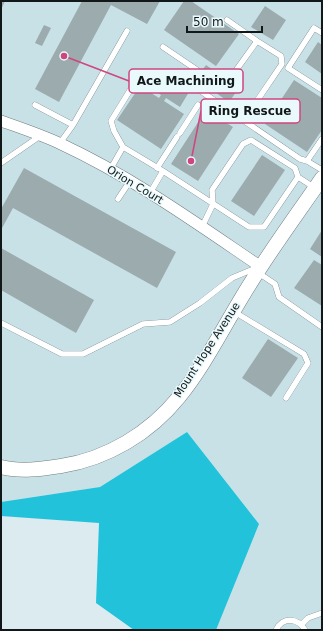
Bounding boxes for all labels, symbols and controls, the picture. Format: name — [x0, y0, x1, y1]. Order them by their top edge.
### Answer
scale bar — [187, 8, 262, 34]
text: 50 m — [193, 15, 224, 29]
callout: Ace Machining — [129, 69, 243, 93]
text: Ace Machining — [137, 74, 235, 88]
callout: Ring Rescue — [201, 99, 300, 123]
text: Ring Rescue — [209, 104, 291, 118]
street label: Orion Court — [104, 163, 166, 207]
street label: Mount Hope Avenue — [171, 300, 243, 400]

